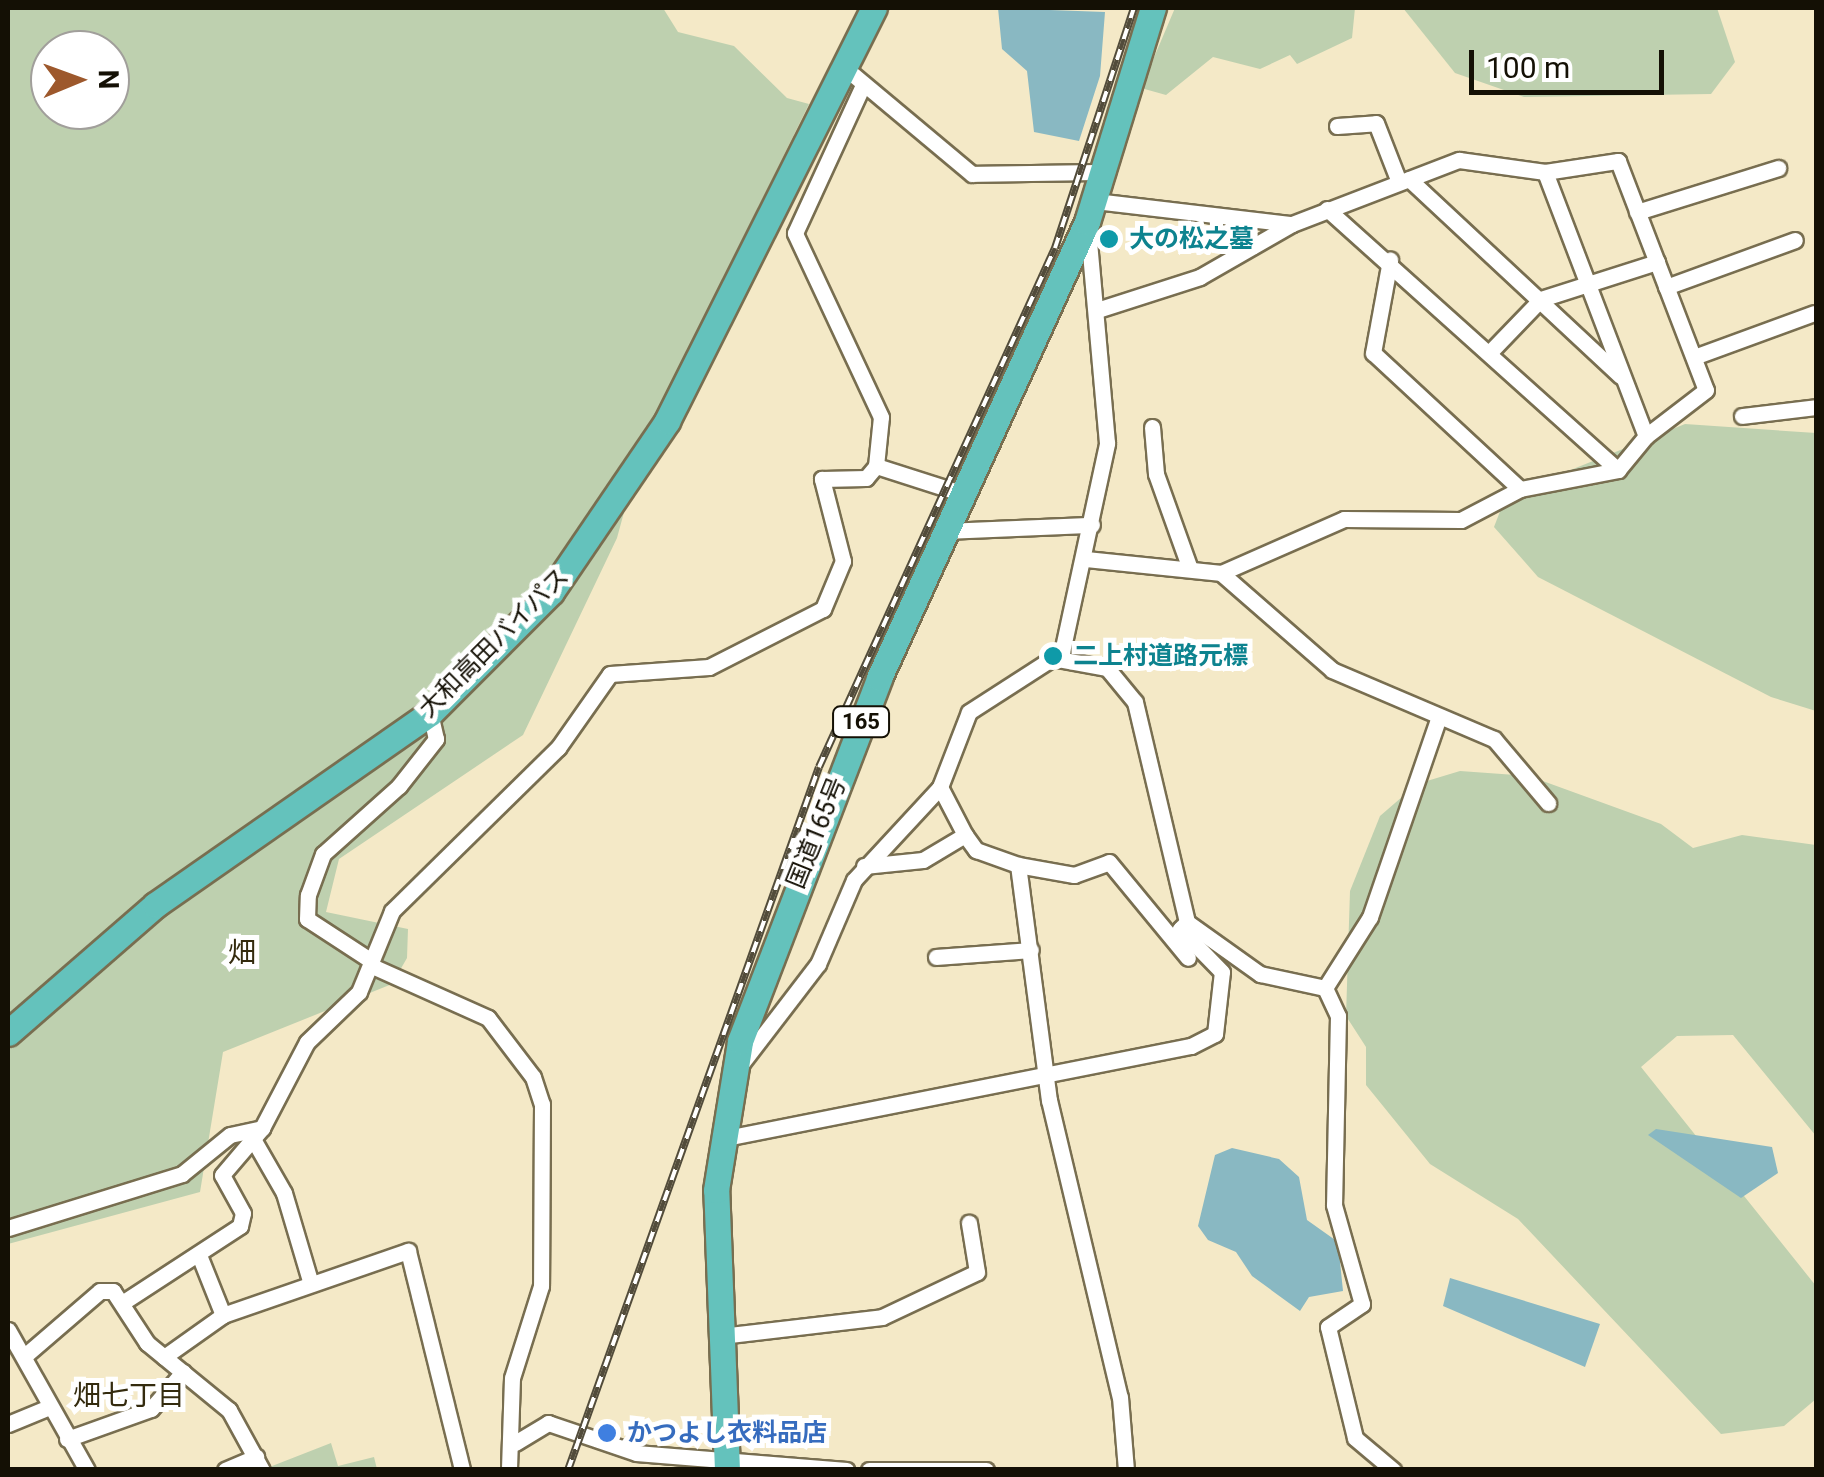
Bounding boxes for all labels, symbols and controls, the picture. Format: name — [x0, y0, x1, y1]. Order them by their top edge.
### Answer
north arrow — [30, 30, 130, 130]
scale bar — [1474, 30, 1669, 92]
text: 100 m — [1486, 50, 1570, 85]
text: N — [92, 69, 125, 90]
place label: 大の松之墓 — [1129, 224, 1254, 254]
marker: 大の松之墓 — [1098, 228, 1120, 250]
street label: 大和高田バイパス — [413, 562, 575, 724]
place label: 二上村道路元標 — [1073, 641, 1248, 671]
marker: 二上村道路元標 — [1042, 645, 1064, 667]
road number: 165 — [831, 705, 891, 739]
street label: 国道165号 — [781, 773, 853, 893]
district label: 畑 — [228, 936, 256, 970]
district label: 畑七丁目 — [73, 1379, 185, 1413]
place label: かつよし衣料品店 — [627, 1418, 827, 1448]
marker: かつよし衣料品店 — [596, 1422, 618, 1444]

